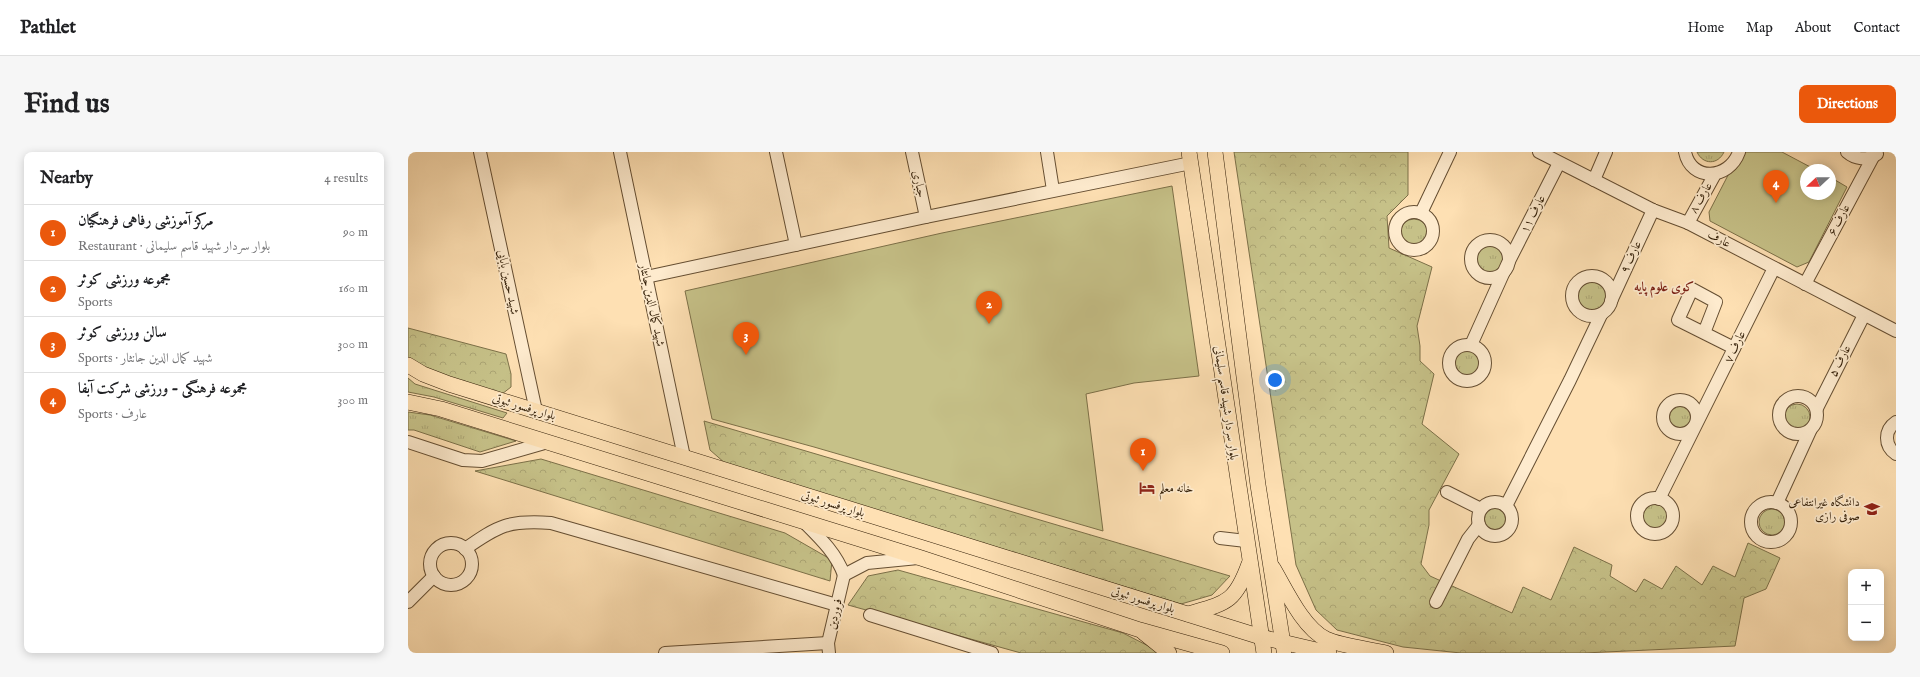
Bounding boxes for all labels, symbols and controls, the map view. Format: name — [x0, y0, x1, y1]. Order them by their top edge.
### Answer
text: Pathlet — [20, 16, 76, 40]
text: Home — [1688, 19, 1724, 37]
text: Map — [1746, 19, 1773, 37]
text: About — [1795, 19, 1831, 37]
text: Contact — [1853, 19, 1900, 37]
button: Directions — [1799, 85, 1896, 123]
text: Find us — [24, 87, 110, 122]
north arrow — [1800, 164, 1836, 200]
text: Nearby — [40, 168, 93, 189]
street label: جباری — [909, 169, 929, 199]
text: 4 results — [324, 170, 368, 187]
pin: 4 — [1763, 170, 1789, 203]
street label: عارف ۸ — [1686, 179, 1716, 216]
street label: عارف ۱۱ — [1517, 192, 1549, 236]
street label: عارف ۶ — [1824, 201, 1854, 238]
text: مرکز آموزشی رفاهی فرهنگیان — [78, 211, 213, 230]
text: 1 — [51, 224, 55, 241]
text: 90 m — [343, 224, 368, 241]
street label: عارف — [1705, 227, 1733, 251]
text: Restaurant · بلوار سردار شهید قاسم سلیمانی — [78, 238, 270, 255]
street label: عارف ۹ — [1617, 238, 1645, 275]
street label: شهید حسین بابایی — [494, 248, 522, 316]
street label: شهید کمال الدین جانثار — [636, 261, 668, 348]
text: مجموعه ورزشی کوثر — [78, 270, 171, 289]
district label: کوی علوم پایه — [1634, 279, 1694, 298]
text: 2 — [50, 280, 56, 297]
text: 160 m — [338, 280, 368, 297]
pin: 2 — [976, 291, 1002, 324]
text: Sports — [78, 294, 113, 311]
pin: 3 — [733, 322, 759, 355]
text: سالن ورزشی کوثر — [78, 323, 167, 342]
street label: عارف ۷ — [1721, 328, 1749, 365]
text: 3 — [51, 336, 55, 353]
text: 300 m — [337, 336, 368, 353]
street label: عارف ۵ — [1826, 342, 1854, 379]
street label: بلوار سردار شهید قاسم سلیمانی — [1207, 345, 1241, 462]
text: Sports · شهید کمال الدین جانثار — [78, 350, 212, 367]
your location — [1265, 370, 1285, 390]
text: مجموعه فرهنگی - ورزشی شرکت آبفا — [78, 379, 247, 398]
street label: بلوار پرفسور ثبوتی — [490, 390, 558, 424]
text: 4 — [50, 392, 56, 409]
text: 300 m — [337, 392, 368, 409]
text: Sports · عارف — [78, 406, 147, 423]
pin: 1 — [1130, 438, 1156, 471]
hotel icon: خانه معلم — [1138, 479, 1156, 497]
place label: خانه معلم — [1159, 481, 1193, 500]
street label: بلوار پرفسور ثبوتی — [799, 487, 867, 521]
place label: دانشگاه غیرانتفاعی صوفی رازی — [1789, 494, 1860, 524]
school or university icon: دانشگاه غیرانتفاعی صوفی رازی — [1863, 500, 1881, 518]
map controls — [1848, 569, 1884, 641]
button: + — [1848, 569, 1884, 605]
street label: بلوار پرفسور ثبوتی — [1109, 583, 1177, 617]
street label: فروردین — [824, 597, 846, 631]
button: − — [1848, 605, 1884, 641]

